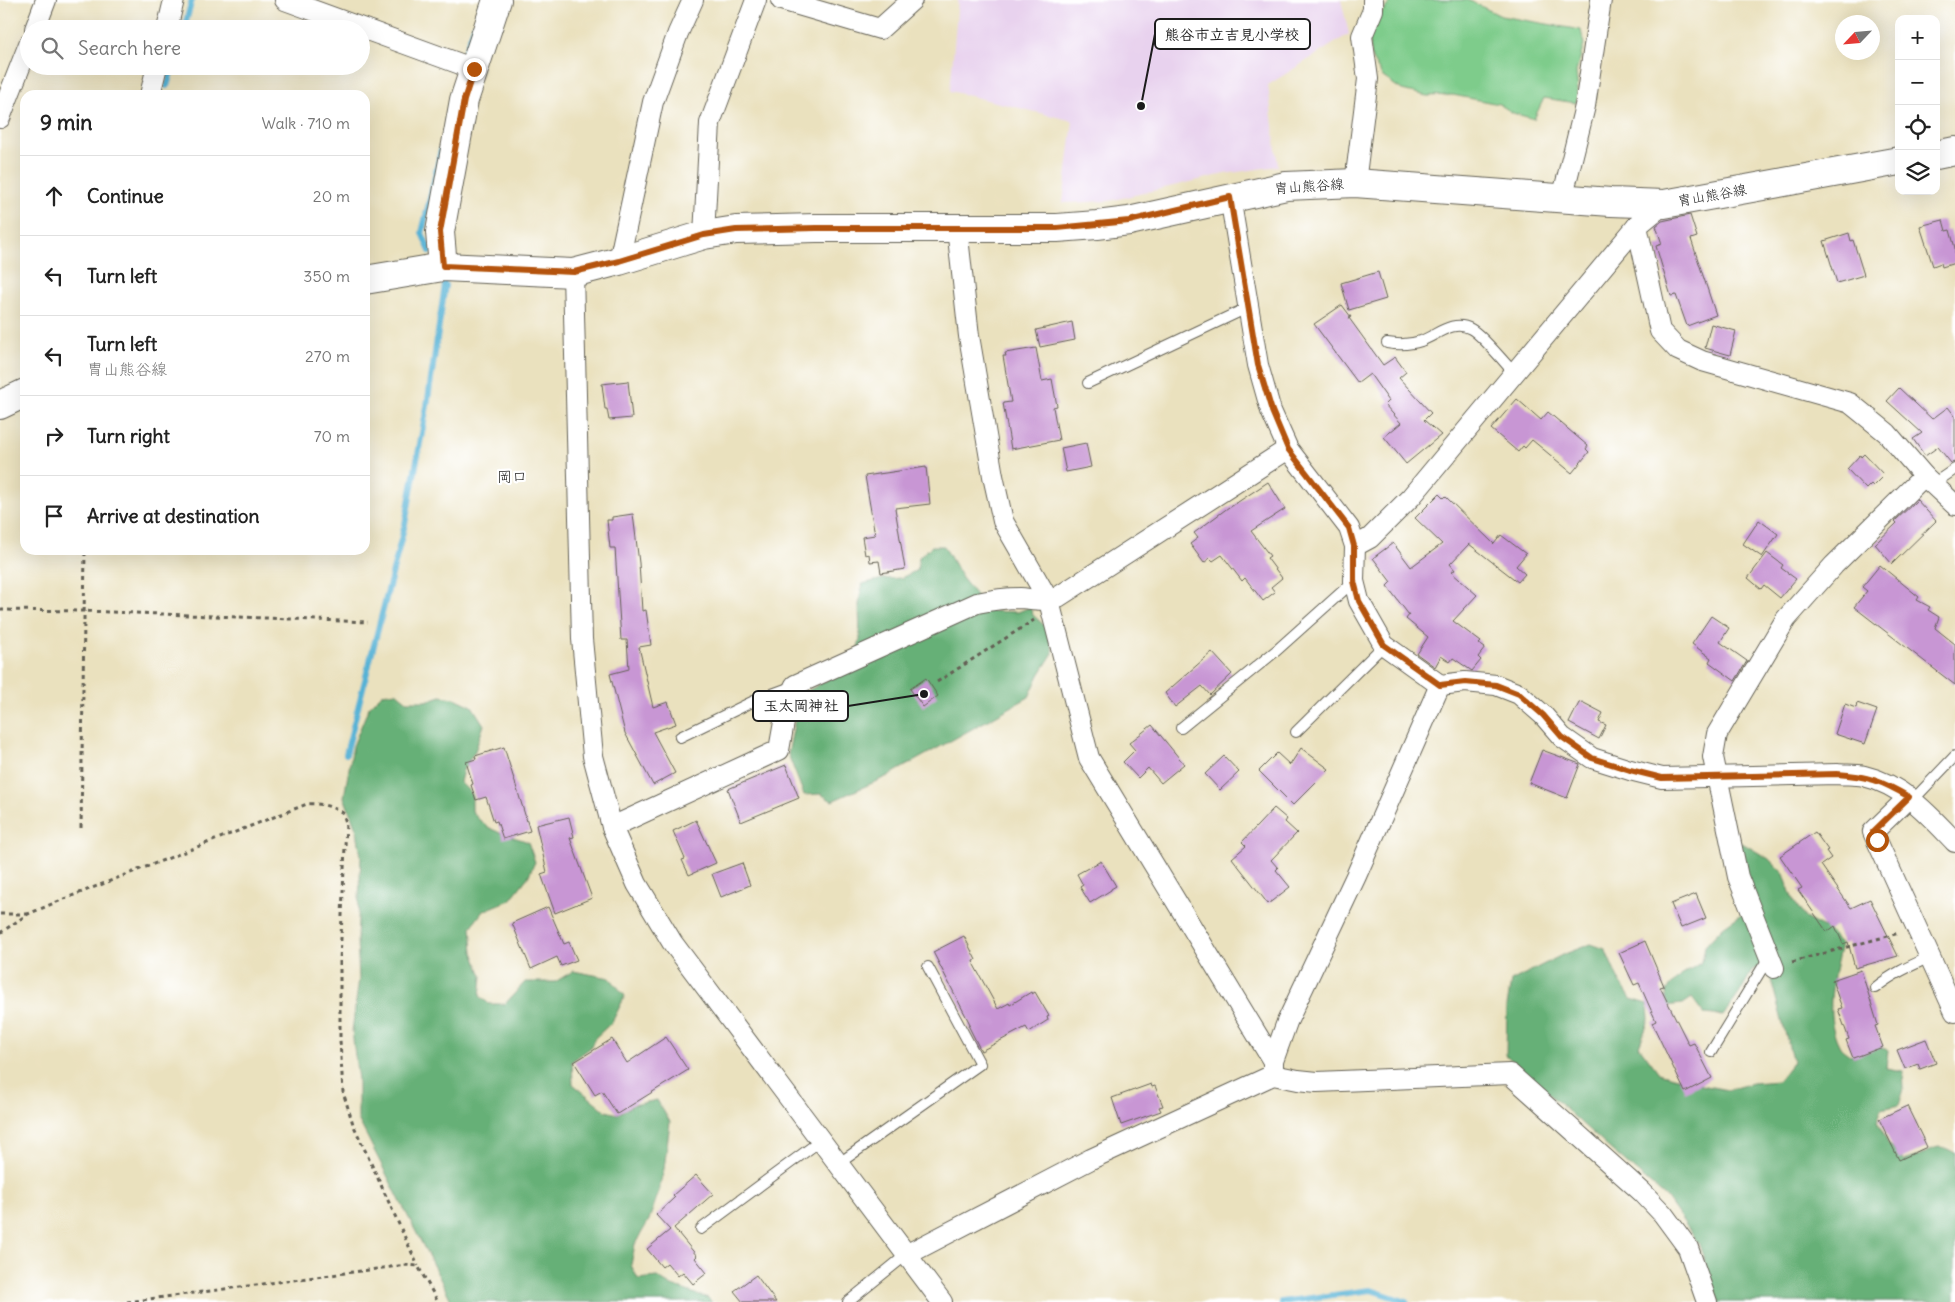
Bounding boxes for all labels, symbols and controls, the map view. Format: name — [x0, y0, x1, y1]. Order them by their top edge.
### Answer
north arrow — [1835, 15, 1880, 60]
map controls — [1895, 15, 1940, 195]
button: + — [1895, 15, 1940, 60]
callout: 熊谷市立吉見小学校 — [1155, 19, 1310, 49]
search box — [20, 20, 370, 75]
text: 熊谷市立吉見小学校 — [1164, 25, 1300, 44]
icon: search — [38, 34, 66, 62]
text: Search here — [78, 36, 181, 60]
route end — [463, 58, 486, 81]
button: − — [1895, 60, 1940, 105]
button: locate — [1895, 105, 1940, 150]
text: 9 min — [40, 109, 92, 136]
text: Walk · 710 m — [261, 113, 350, 133]
button: layers — [1895, 150, 1940, 195]
street label: 胄山熊谷線 — [1273, 175, 1345, 197]
street label: 胄山熊谷線 — [1676, 180, 1748, 210]
icon: ahead — [40, 182, 68, 210]
text: Continue — [87, 184, 164, 208]
text: 20 m — [313, 186, 350, 206]
icon: left — [40, 262, 68, 290]
text: Turn left — [87, 264, 157, 288]
text: 350 m — [303, 266, 350, 286]
text: Turn left — [87, 332, 157, 356]
icon: left — [40, 342, 68, 370]
text: 270 m — [305, 346, 350, 366]
text: 胄山熊谷線 — [87, 359, 167, 379]
icon: right — [40, 422, 68, 450]
text: Turn right — [87, 424, 170, 448]
text: 70 m — [314, 426, 350, 446]
district label: 岡口 — [497, 467, 527, 486]
icon: arrive — [40, 502, 68, 530]
text: Arrive at destination — [87, 504, 260, 528]
callout: 玉太岡神社 — [753, 691, 848, 721]
text: 玉太岡神社 — [763, 696, 839, 715]
route start — [1866, 829, 1889, 852]

